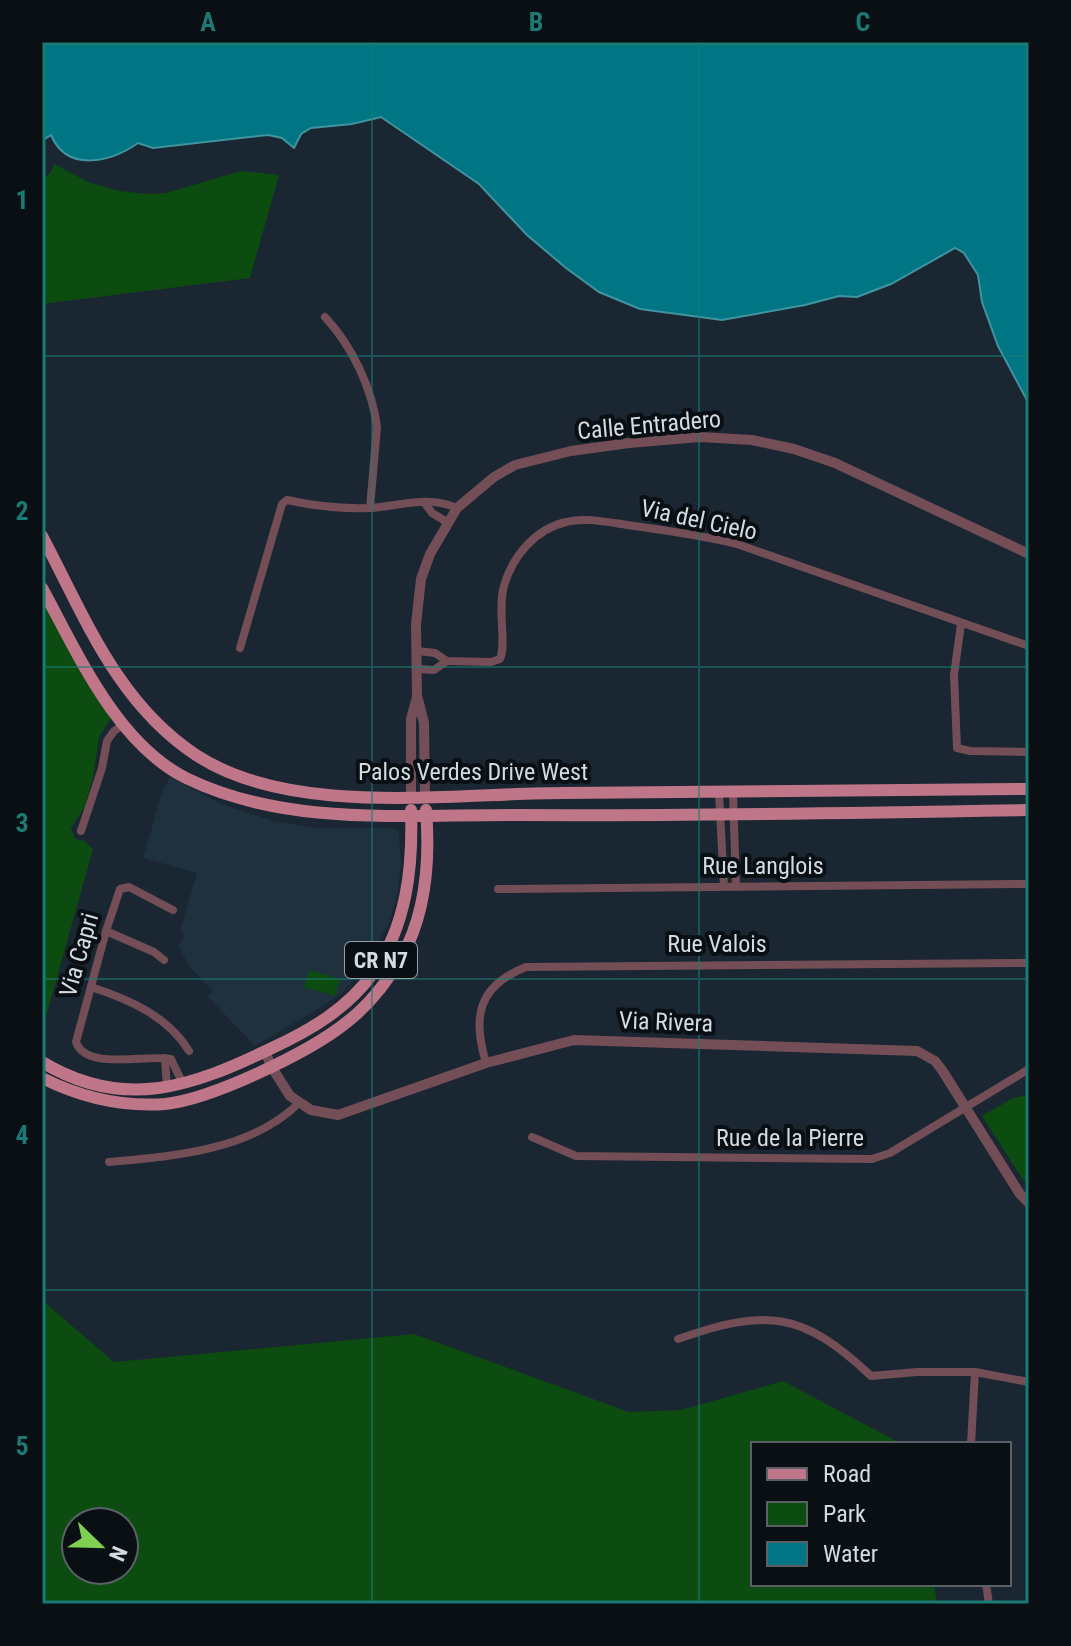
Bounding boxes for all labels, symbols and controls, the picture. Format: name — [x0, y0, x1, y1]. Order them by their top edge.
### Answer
text: A — [200, 7, 216, 37]
text: B — [529, 7, 543, 37]
text: C — [856, 7, 871, 37]
text: 1 — [15, 185, 29, 215]
street label: Calle Entradero — [576, 405, 722, 445]
street label: Via del Cielo — [638, 494, 760, 546]
text: 2 — [15, 496, 29, 526]
street label: Palos Verdes Drive West — [358, 758, 588, 786]
text: 3 — [15, 808, 29, 838]
street label: Rue Langlois — [702, 852, 824, 880]
street label: Via Capri — [54, 910, 104, 1000]
street label: Rue Valois — [667, 930, 767, 958]
road number: CR N7 — [345, 942, 417, 978]
street label: Via Rivera — [619, 1006, 713, 1038]
text: 4 — [15, 1120, 29, 1150]
street label: Rue de la Pierre — [716, 1124, 864, 1152]
text: 5 — [15, 1431, 29, 1461]
legend — [751, 1442, 1011, 1586]
text: Road — [823, 1460, 871, 1488]
text: Park — [823, 1500, 866, 1528]
north arrow — [60, 1506, 140, 1586]
text: Water — [823, 1540, 878, 1568]
text: N — [104, 1543, 132, 1565]

